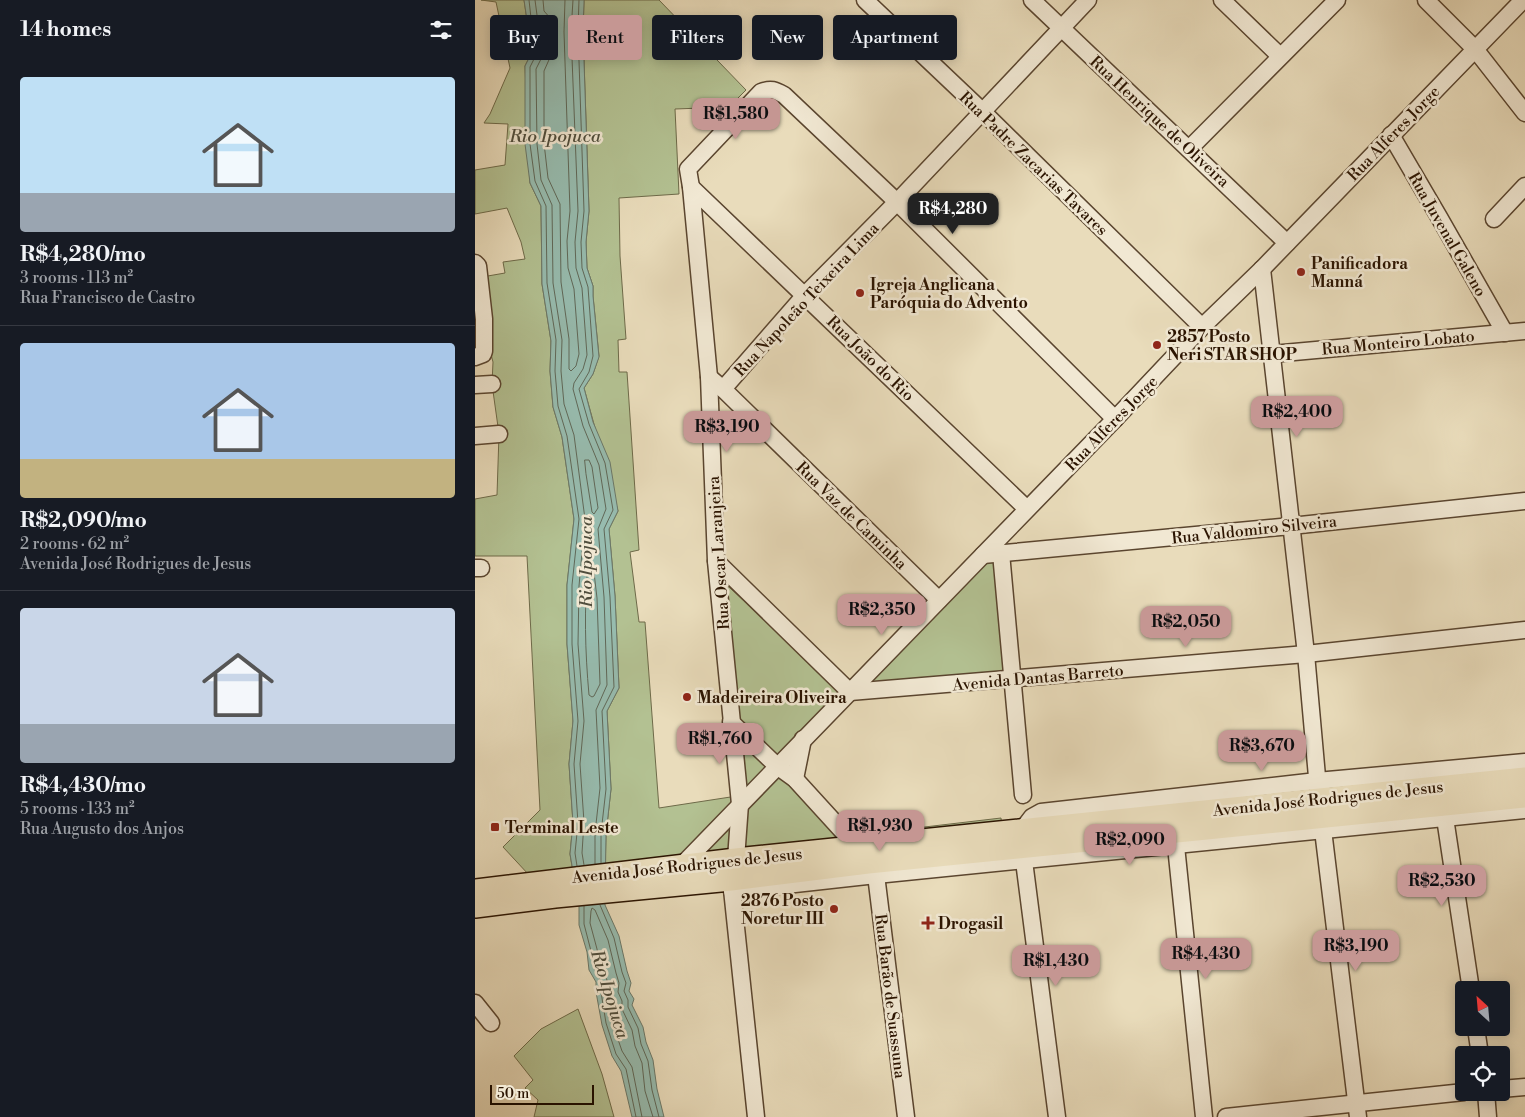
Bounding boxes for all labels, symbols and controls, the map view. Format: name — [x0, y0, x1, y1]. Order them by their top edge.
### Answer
chip: Buy — [490, 15, 558, 60]
chip: Rent — [568, 15, 642, 60]
chip: Filters — [652, 15, 742, 60]
chip: New — [752, 15, 823, 60]
chip: Apartment — [833, 15, 957, 60]
icon: filters — [427, 16, 455, 44]
text: 14 homes — [20, 17, 111, 43]
street label: Rua Henrique de Oliveira — [1085, 52, 1234, 192]
street label: Rua Alferes Jorge — [1343, 82, 1444, 186]
street label: Rua Padre Zacarias Tavares — [955, 87, 1112, 240]
pin: R$1,580 — [690, 98, 782, 140]
text: R$1,580 — [703, 104, 769, 124]
icon: home — [193, 110, 283, 200]
water label: Rio Ipojuca — [508, 125, 602, 148]
street label: Rua Juvenal Galeno — [1403, 169, 1491, 300]
pin: R$4,280 — [907, 192, 999, 235]
text: R$4,280 — [919, 199, 987, 219]
street label: Rua Napoleão Teixeira Lima — [730, 218, 884, 381]
text: R$4,280/mo — [20, 242, 146, 268]
place label: Panificadora Manná — [1311, 254, 1408, 292]
marker: Panificadora Manná — [1295, 266, 1307, 278]
text: 3 rooms · 113 m² — [20, 268, 133, 288]
place label: Igreja Anglicana Paróquia do Advento — [870, 275, 1028, 313]
marker: Igreja Anglicana Paróquia do Advento — [854, 287, 866, 299]
text: Rua Francisco de Castro — [20, 288, 195, 308]
street label: Rua João do Rio — [822, 312, 918, 406]
street label: Rua Monteiro Lobato — [1321, 326, 1475, 360]
place label: 2857 Posto Neri STAR SHOP — [1167, 327, 1297, 365]
marker: 2857 Posto Neri STAR SHOP — [1151, 339, 1163, 351]
street label: Rua Alferes Jorge — [1061, 372, 1162, 476]
icon: home — [193, 375, 283, 465]
pin: R$2,400 — [1251, 396, 1343, 438]
text: R$2,400 — [1262, 402, 1332, 422]
pin: R$3,190 — [681, 410, 773, 453]
text: R$3,190 — [694, 417, 760, 437]
street label: Rua Vaz de Caminha — [792, 458, 912, 575]
street label: Rua Oscar Laranjeira — [704, 474, 734, 631]
text: R$2,090/mo — [20, 508, 147, 534]
street label: Rua Valdomiro Silveira — [1170, 511, 1339, 549]
water label: Rio Ipojuca — [575, 515, 598, 609]
text: 2 rooms · 62 m² — [20, 534, 129, 554]
text: Avenida José Rodrigues de Jesus — [20, 554, 251, 574]
pin: R$2,350 — [836, 594, 928, 636]
text: R$2,350 — [848, 600, 916, 620]
pin: R$2,050 — [1140, 606, 1232, 648]
text: R$2,050 — [1151, 612, 1221, 632]
icon: home — [193, 640, 283, 730]
street label: Avenida Dantas Barreto — [951, 661, 1124, 696]
place label: Madeireira Oliveira — [697, 688, 847, 708]
marker: Madeireira Oliveira — [681, 691, 693, 703]
pin: R$1,760 — [674, 722, 766, 765]
text: R$1,760 — [688, 729, 752, 749]
pin: R$3,670 — [1216, 730, 1308, 772]
text: R$3,670 — [1229, 736, 1295, 756]
text: R$4,430/mo — [20, 773, 146, 799]
street label: Avenida José Rodrigues de Jesus — [1211, 777, 1444, 821]
text: 5 rooms · 133 m² — [20, 799, 135, 819]
pin: R$1,930 — [834, 810, 926, 852]
text: R$1,930 — [847, 816, 913, 836]
place label: Terminal Leste — [505, 818, 619, 838]
text: Rua Augusto dos Anjos — [20, 819, 184, 839]
marker: Terminal Leste — [489, 821, 501, 833]
pin: R$2,090 — [1084, 824, 1176, 866]
text: R$2,090 — [1095, 830, 1165, 850]
street label: Avenida José Rodrigues de Jesus — [570, 844, 803, 888]
pin: R$2,530 — [1396, 864, 1488, 907]
text: R$2,530 — [1408, 871, 1476, 891]
place label: 2876 Posto Noretur III — [741, 891, 824, 929]
marker: 2876 Posto Noretur III — [828, 903, 840, 915]
street label: Rua Barão de Suassuna — [870, 913, 910, 1081]
place label: Drogasil — [938, 914, 1004, 934]
marker: Drogasil — [922, 917, 934, 929]
pin: R$3,190 — [1310, 930, 1402, 972]
text: R$3,190 — [1323, 936, 1389, 956]
pin: R$4,430 — [1160, 938, 1252, 980]
pin: R$1,430 — [1010, 944, 1102, 987]
text: R$4,430 — [1172, 944, 1240, 964]
water label: Rio Ipojuca — [585, 946, 634, 1042]
text: R$1,430 — [1023, 951, 1089, 971]
north arrow — [1455, 981, 1510, 1036]
map controls — [1455, 981, 1510, 1101]
button: locate — [1455, 1046, 1510, 1101]
scale bar — [490, 1082, 594, 1105]
text: 50 m — [497, 1085, 529, 1103]

